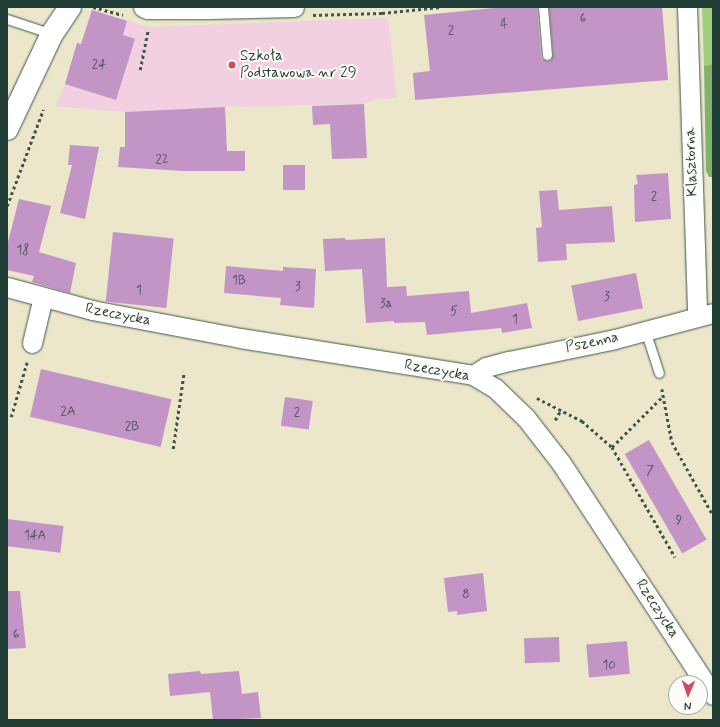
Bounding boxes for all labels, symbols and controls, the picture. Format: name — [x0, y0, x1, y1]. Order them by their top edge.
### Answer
house number: 6 — [580, 11, 586, 27]
house number: 4 — [500, 17, 508, 33]
house number: 2 — [448, 23, 454, 39]
place label: Szkoła Podstawowa nr 29 — [240, 47, 352, 82]
house number: 24 — [92, 57, 106, 73]
marker: Szkoła Podstawowa nr 29 — [227, 60, 237, 70]
street label: Klasztorna — [682, 127, 702, 197]
house number: 22 — [155, 152, 169, 168]
house number: 2 — [651, 189, 657, 205]
house number: 18 — [17, 243, 29, 259]
house number: 1B — [232, 273, 246, 289]
house number: 3 — [295, 279, 301, 295]
house number: 1 — [136, 283, 142, 299]
house number: 3 — [604, 289, 610, 305]
house number: 3a — [380, 296, 392, 312]
street label: Rzeczycka — [84, 300, 152, 330]
house number: 5 — [450, 304, 458, 320]
house number: 1 — [512, 312, 518, 328]
street label: Pszenna — [564, 329, 620, 357]
street label: Rzeczycka — [403, 356, 471, 386]
house number: 2A — [61, 404, 75, 420]
house number: 2 — [294, 405, 300, 421]
house number: 2B — [125, 419, 139, 435]
house number: 7 — [646, 463, 654, 479]
house number: 9 — [676, 513, 682, 529]
house number: 14A — [24, 528, 46, 544]
street label: Rzeczycka — [631, 576, 683, 642]
house number: 8 — [462, 587, 470, 603]
house number: 6 — [13, 627, 19, 643]
house number: 10 — [602, 658, 616, 674]
north arrow — [668, 675, 708, 715]
text: N — [684, 699, 692, 713]

